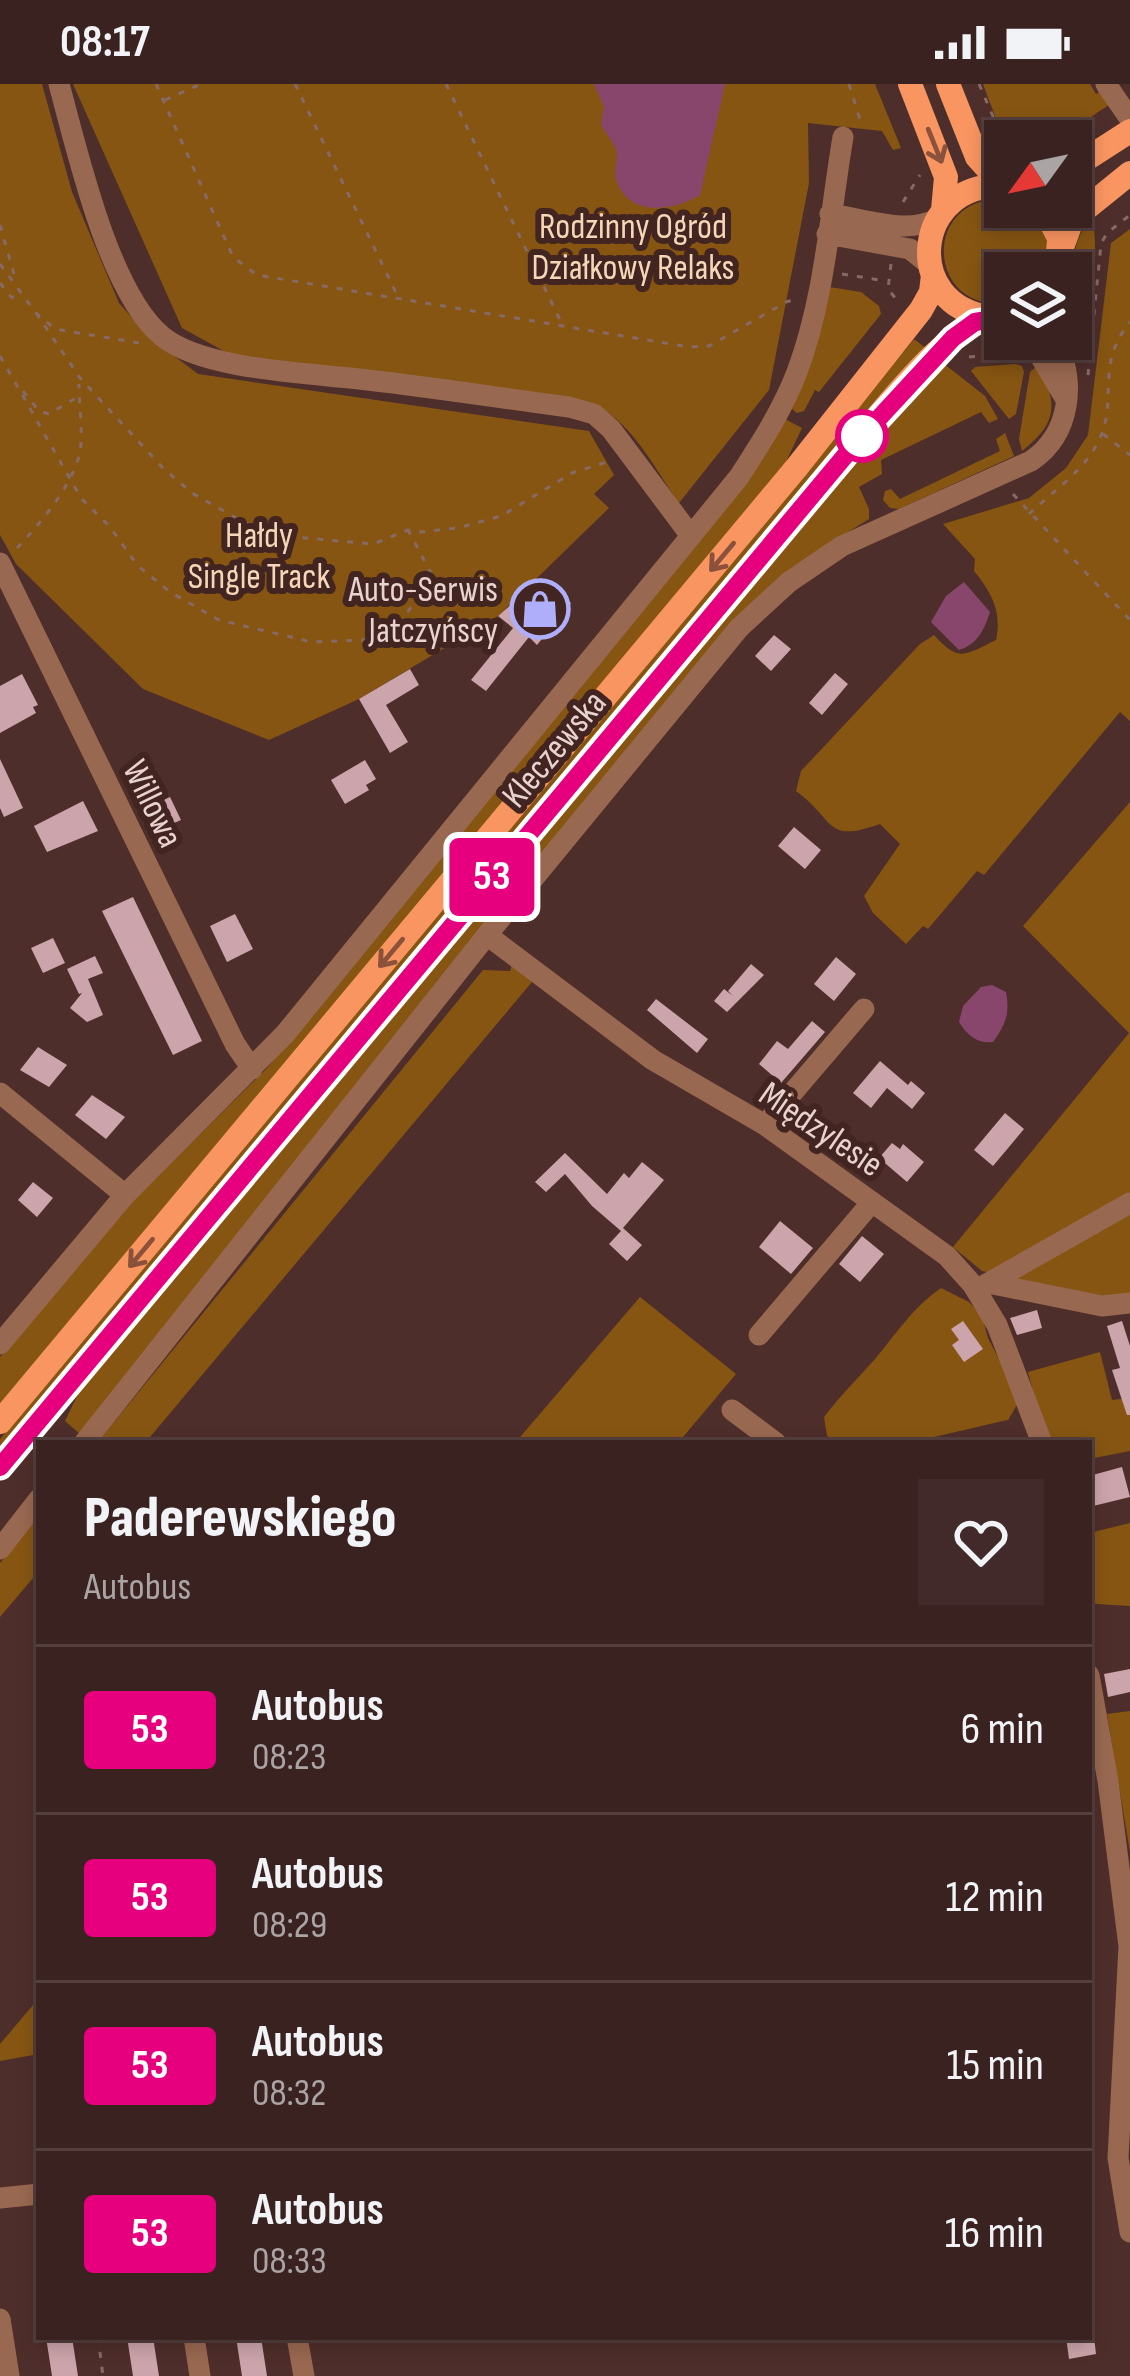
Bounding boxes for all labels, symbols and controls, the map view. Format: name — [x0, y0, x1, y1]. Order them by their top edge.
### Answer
text: 08:17 — [60, 15, 150, 70]
north arrow — [984, 120, 1092, 228]
map controls — [984, 120, 1092, 360]
one-way arrow — [926, 126, 947, 163]
park label: Rodzinny Ogród Działkowy Relaks — [532, 206, 734, 290]
button: layers — [984, 252, 1092, 360]
unlabelled marker — [837, 411, 887, 461]
park label: Hałdy Single Track — [188, 515, 330, 599]
one-way arrow — [708, 541, 736, 572]
place label: Auto-Serwis Jatczyńscy — [347, 569, 498, 653]
shop icon: Auto-Serwis Jatczyńscy — [509, 578, 571, 640]
street label: Kleczewska — [494, 682, 616, 817]
street label: Willowa — [112, 753, 191, 855]
line badge: 53 — [438, 838, 546, 916]
text: 53 — [473, 851, 511, 902]
one-way arrow — [379, 937, 405, 969]
street label: Międzylesie — [751, 1073, 891, 1187]
one-way arrow — [128, 1237, 156, 1268]
button: heart — [918, 1479, 1044, 1605]
text: Paderewskiego — [84, 1485, 396, 1553]
text: Autobus — [84, 1564, 191, 1611]
text: Autobus — [252, 1679, 384, 1734]
text: 6 min — [961, 1702, 1044, 1757]
text: 53 — [131, 1704, 169, 1755]
text: 08:23 — [252, 1734, 326, 1781]
text: Autobus — [252, 1847, 384, 1902]
text: 12 min — [946, 1870, 1044, 1925]
text: 53 — [131, 1872, 169, 1923]
text: 08:29 — [252, 1902, 327, 1949]
text: Autobus — [252, 2015, 384, 2070]
text: 15 min — [947, 2038, 1044, 2093]
text: 53 — [131, 2040, 169, 2091]
text: 08:32 — [252, 2070, 326, 2117]
text: Autobus — [252, 2183, 384, 2238]
text: 16 min — [945, 2206, 1044, 2261]
text: 53 — [131, 2208, 169, 2259]
text: 08:33 — [252, 2238, 327, 2285]

